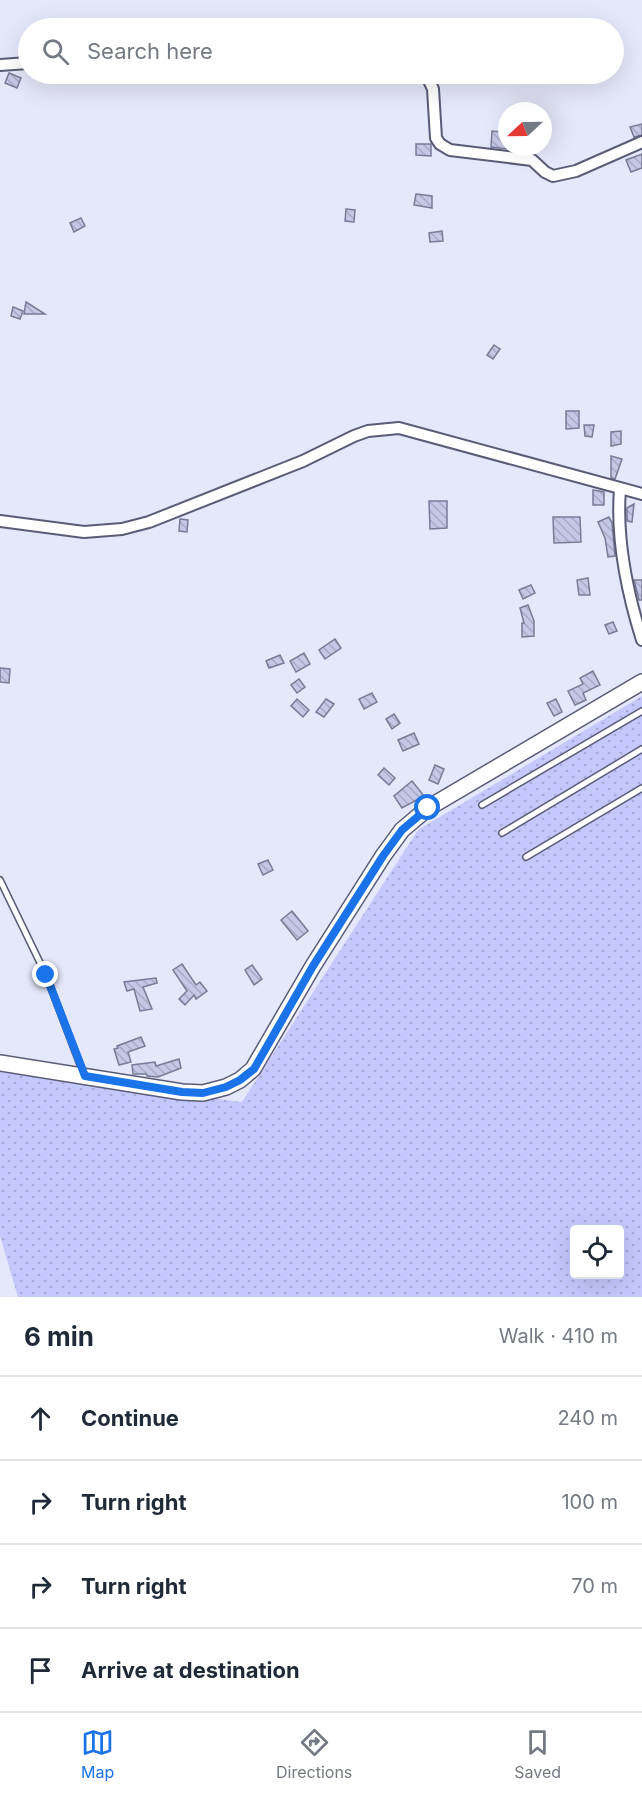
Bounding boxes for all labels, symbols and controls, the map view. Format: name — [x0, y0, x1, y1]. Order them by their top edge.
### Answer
search box — [18, 18, 624, 84]
icon: search — [39, 35, 72, 68]
text: Search here — [87, 38, 213, 64]
north arrow — [498, 102, 552, 156]
route start — [414, 794, 440, 820]
route end — [32, 961, 58, 987]
map controls — [570, 1225, 624, 1279]
button: locate — [570, 1225, 624, 1279]
text: 6 min — [24, 1321, 94, 1352]
text: Walk · 410 m — [499, 1324, 618, 1348]
icon: ahead — [24, 1402, 57, 1435]
text: Continue — [81, 1405, 179, 1431]
text: 240 m — [557, 1406, 618, 1430]
icon: right — [24, 1486, 57, 1519]
text: Turn right — [81, 1489, 187, 1515]
text: 100 m — [561, 1490, 618, 1514]
icon: right — [24, 1570, 57, 1603]
text: Turn right — [81, 1573, 187, 1599]
text: 70 m — [571, 1574, 618, 1598]
icon: arrive — [24, 1654, 57, 1687]
text: Arrive at destination — [81, 1657, 300, 1683]
tab: Map — [81, 1726, 114, 1782]
tab: Directions — [276, 1726, 352, 1782]
tab: Saved — [514, 1726, 561, 1782]

